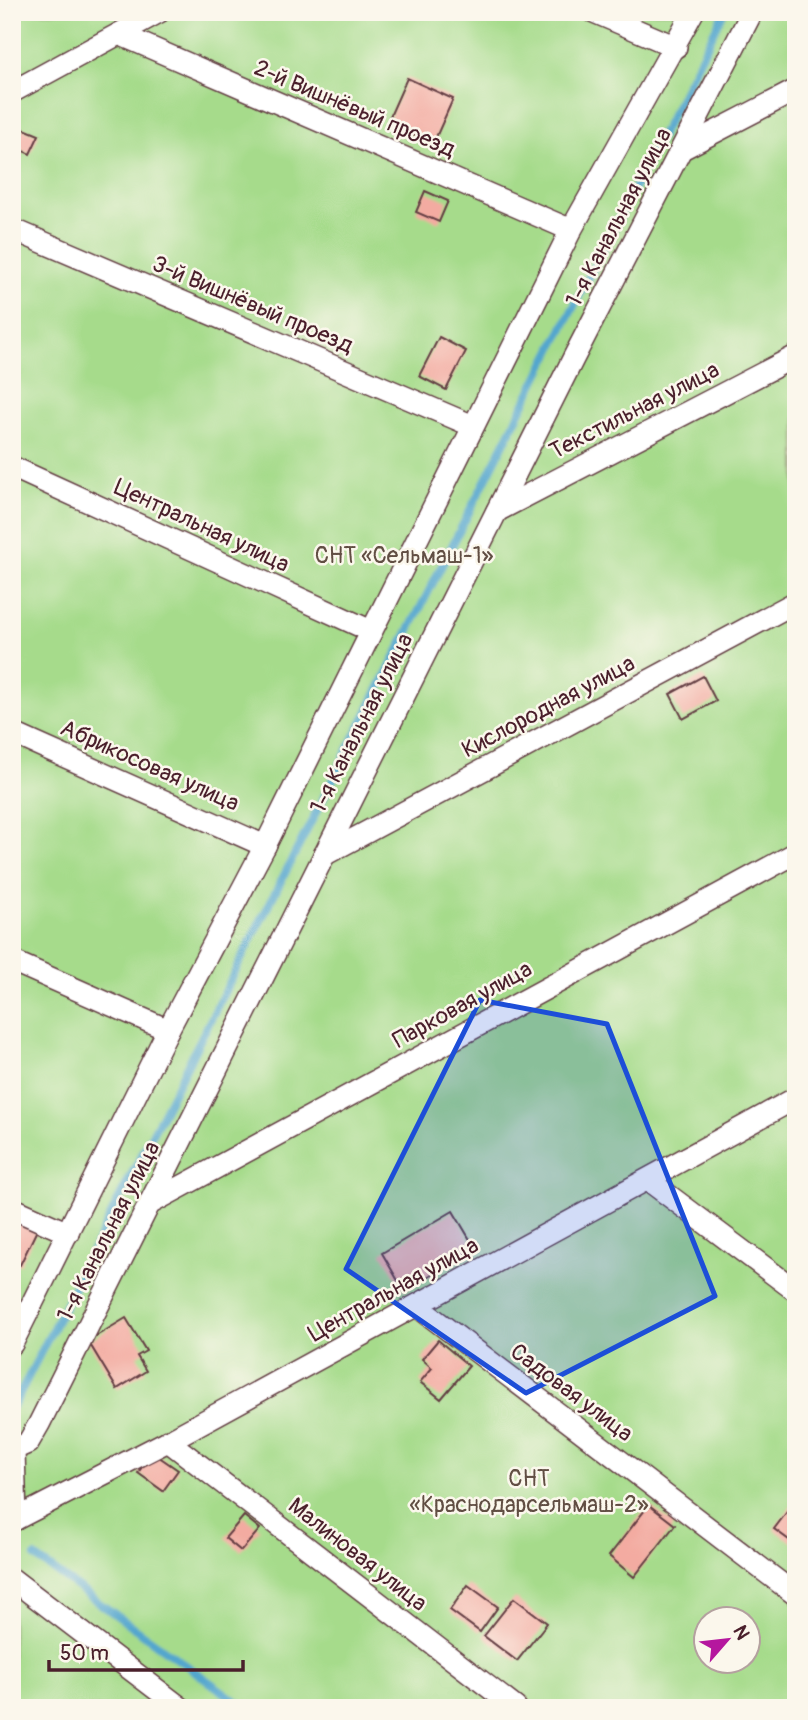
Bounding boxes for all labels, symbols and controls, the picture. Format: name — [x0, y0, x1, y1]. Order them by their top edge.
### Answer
street label: 2-й Вишнёвый проезд — [250, 53, 460, 164]
street label: 1-я Канальная улица — [559, 123, 678, 312]
street label: 3-й Вишнёвый проезд — [148, 249, 358, 360]
street label: Текстильная улица — [544, 355, 724, 466]
street label: Центральная улица — [109, 472, 294, 579]
park label: СНТ «Сельмаш-1» — [315, 541, 494, 570]
street label: 1-я Канальная улица — [303, 628, 419, 818]
street label: Кислородная улица — [457, 649, 640, 764]
street label: Абрикосовая улица — [56, 713, 244, 818]
street label: Парковая улица — [388, 954, 537, 1055]
street label: 1-я Канальная улица — [50, 1136, 166, 1326]
street label: Центральная улица — [303, 1231, 483, 1348]
street label: Садовая улица — [505, 1337, 639, 1448]
park label: СНТ «Краснодарсельмаш-2» — [409, 1464, 649, 1519]
street label: Малиновая улица — [282, 1491, 433, 1618]
north arrow — [692, 1604, 762, 1674]
text: N — [728, 1621, 755, 1644]
scale bar — [49, 1629, 243, 1673]
text: 50 m — [60, 1640, 109, 1667]

